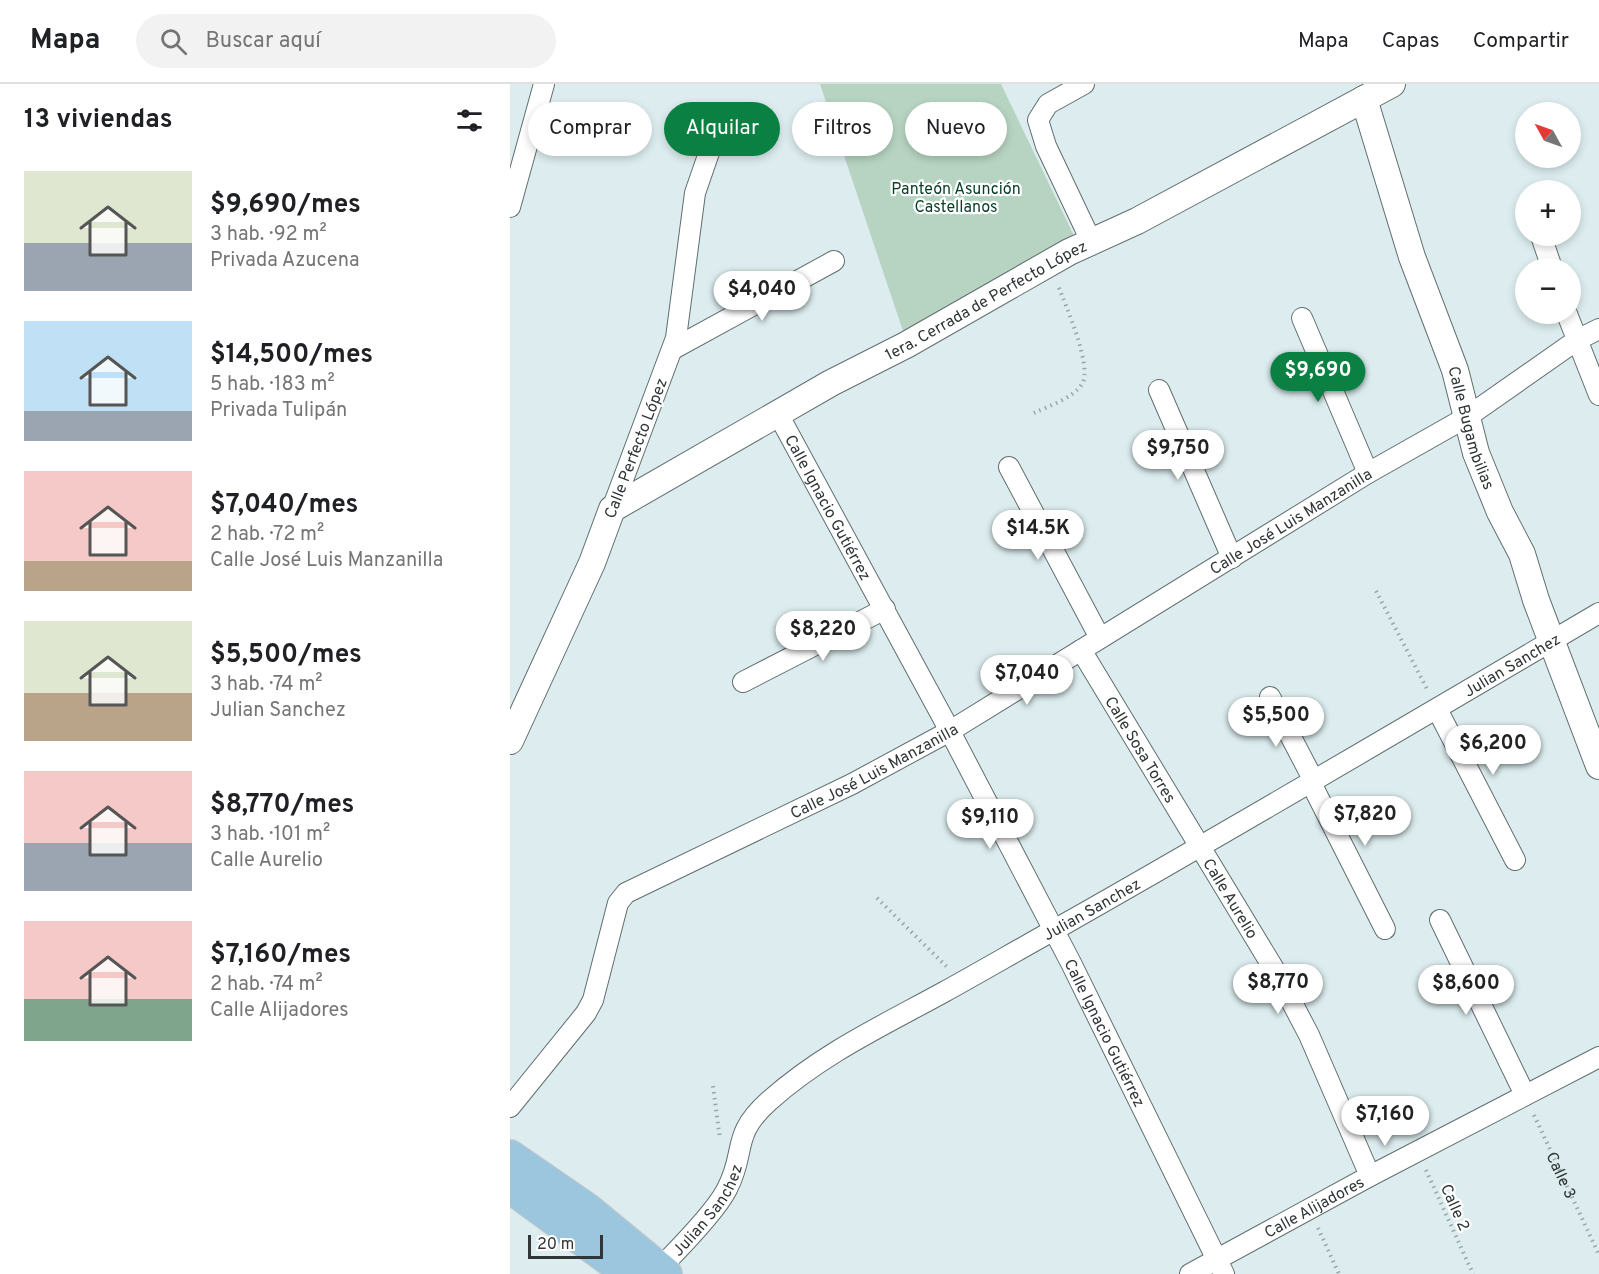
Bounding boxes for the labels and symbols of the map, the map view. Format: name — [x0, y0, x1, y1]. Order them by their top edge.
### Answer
north arrow — [1515, 102, 1581, 168]
park label: Panteón Asunción Castellanos — [891, 180, 1021, 218]
street label: 1era. Cerrada de Perfecto López — [882, 237, 1091, 366]
pin: $4,040 — [713, 271, 811, 322]
pin: $9,690 — [1269, 352, 1367, 403]
street label: Calle Bugambilias — [1442, 364, 1498, 493]
street label: Calle Perfecto López — [601, 376, 673, 522]
pin: $9,750 — [1129, 430, 1227, 481]
street label: Calle Ignacio Gutiérrez — [779, 432, 874, 584]
street label: Calle José Luis Manzanilla — [1207, 465, 1376, 580]
pin: $14.5K — [989, 510, 1087, 561]
pin: $8,220 — [774, 611, 872, 662]
street label: Julian Sanchez — [1461, 630, 1565, 702]
pin: $7,040 — [978, 655, 1076, 706]
street label: Calle Sosa Torres — [1099, 693, 1179, 807]
pin: $5,500 — [1227, 697, 1325, 748]
street label: Calle José Luis Manzanilla — [787, 720, 963, 824]
pin: $6,200 — [1444, 725, 1542, 776]
pin: $7,820 — [1316, 796, 1414, 847]
pin: $9,110 — [941, 799, 1039, 850]
street label: Calle Aurelio — [1197, 855, 1261, 943]
street label: Julian Sanchez — [1040, 875, 1145, 946]
street label: Calle Ignacio Gutiérrez — [1059, 956, 1148, 1111]
pin: $8,770 — [1229, 964, 1327, 1015]
pin: $8,600 — [1417, 965, 1515, 1016]
pin: $7,160 — [1336, 1096, 1434, 1147]
street label: Calle 3 — [1541, 1149, 1579, 1202]
street label: Julian Sanchez — [669, 1162, 748, 1261]
street label: Calle Alijadores — [1261, 1173, 1368, 1244]
street label: Calle 2 — [1435, 1181, 1473, 1234]
scale bar — [528, 1232, 603, 1260]

